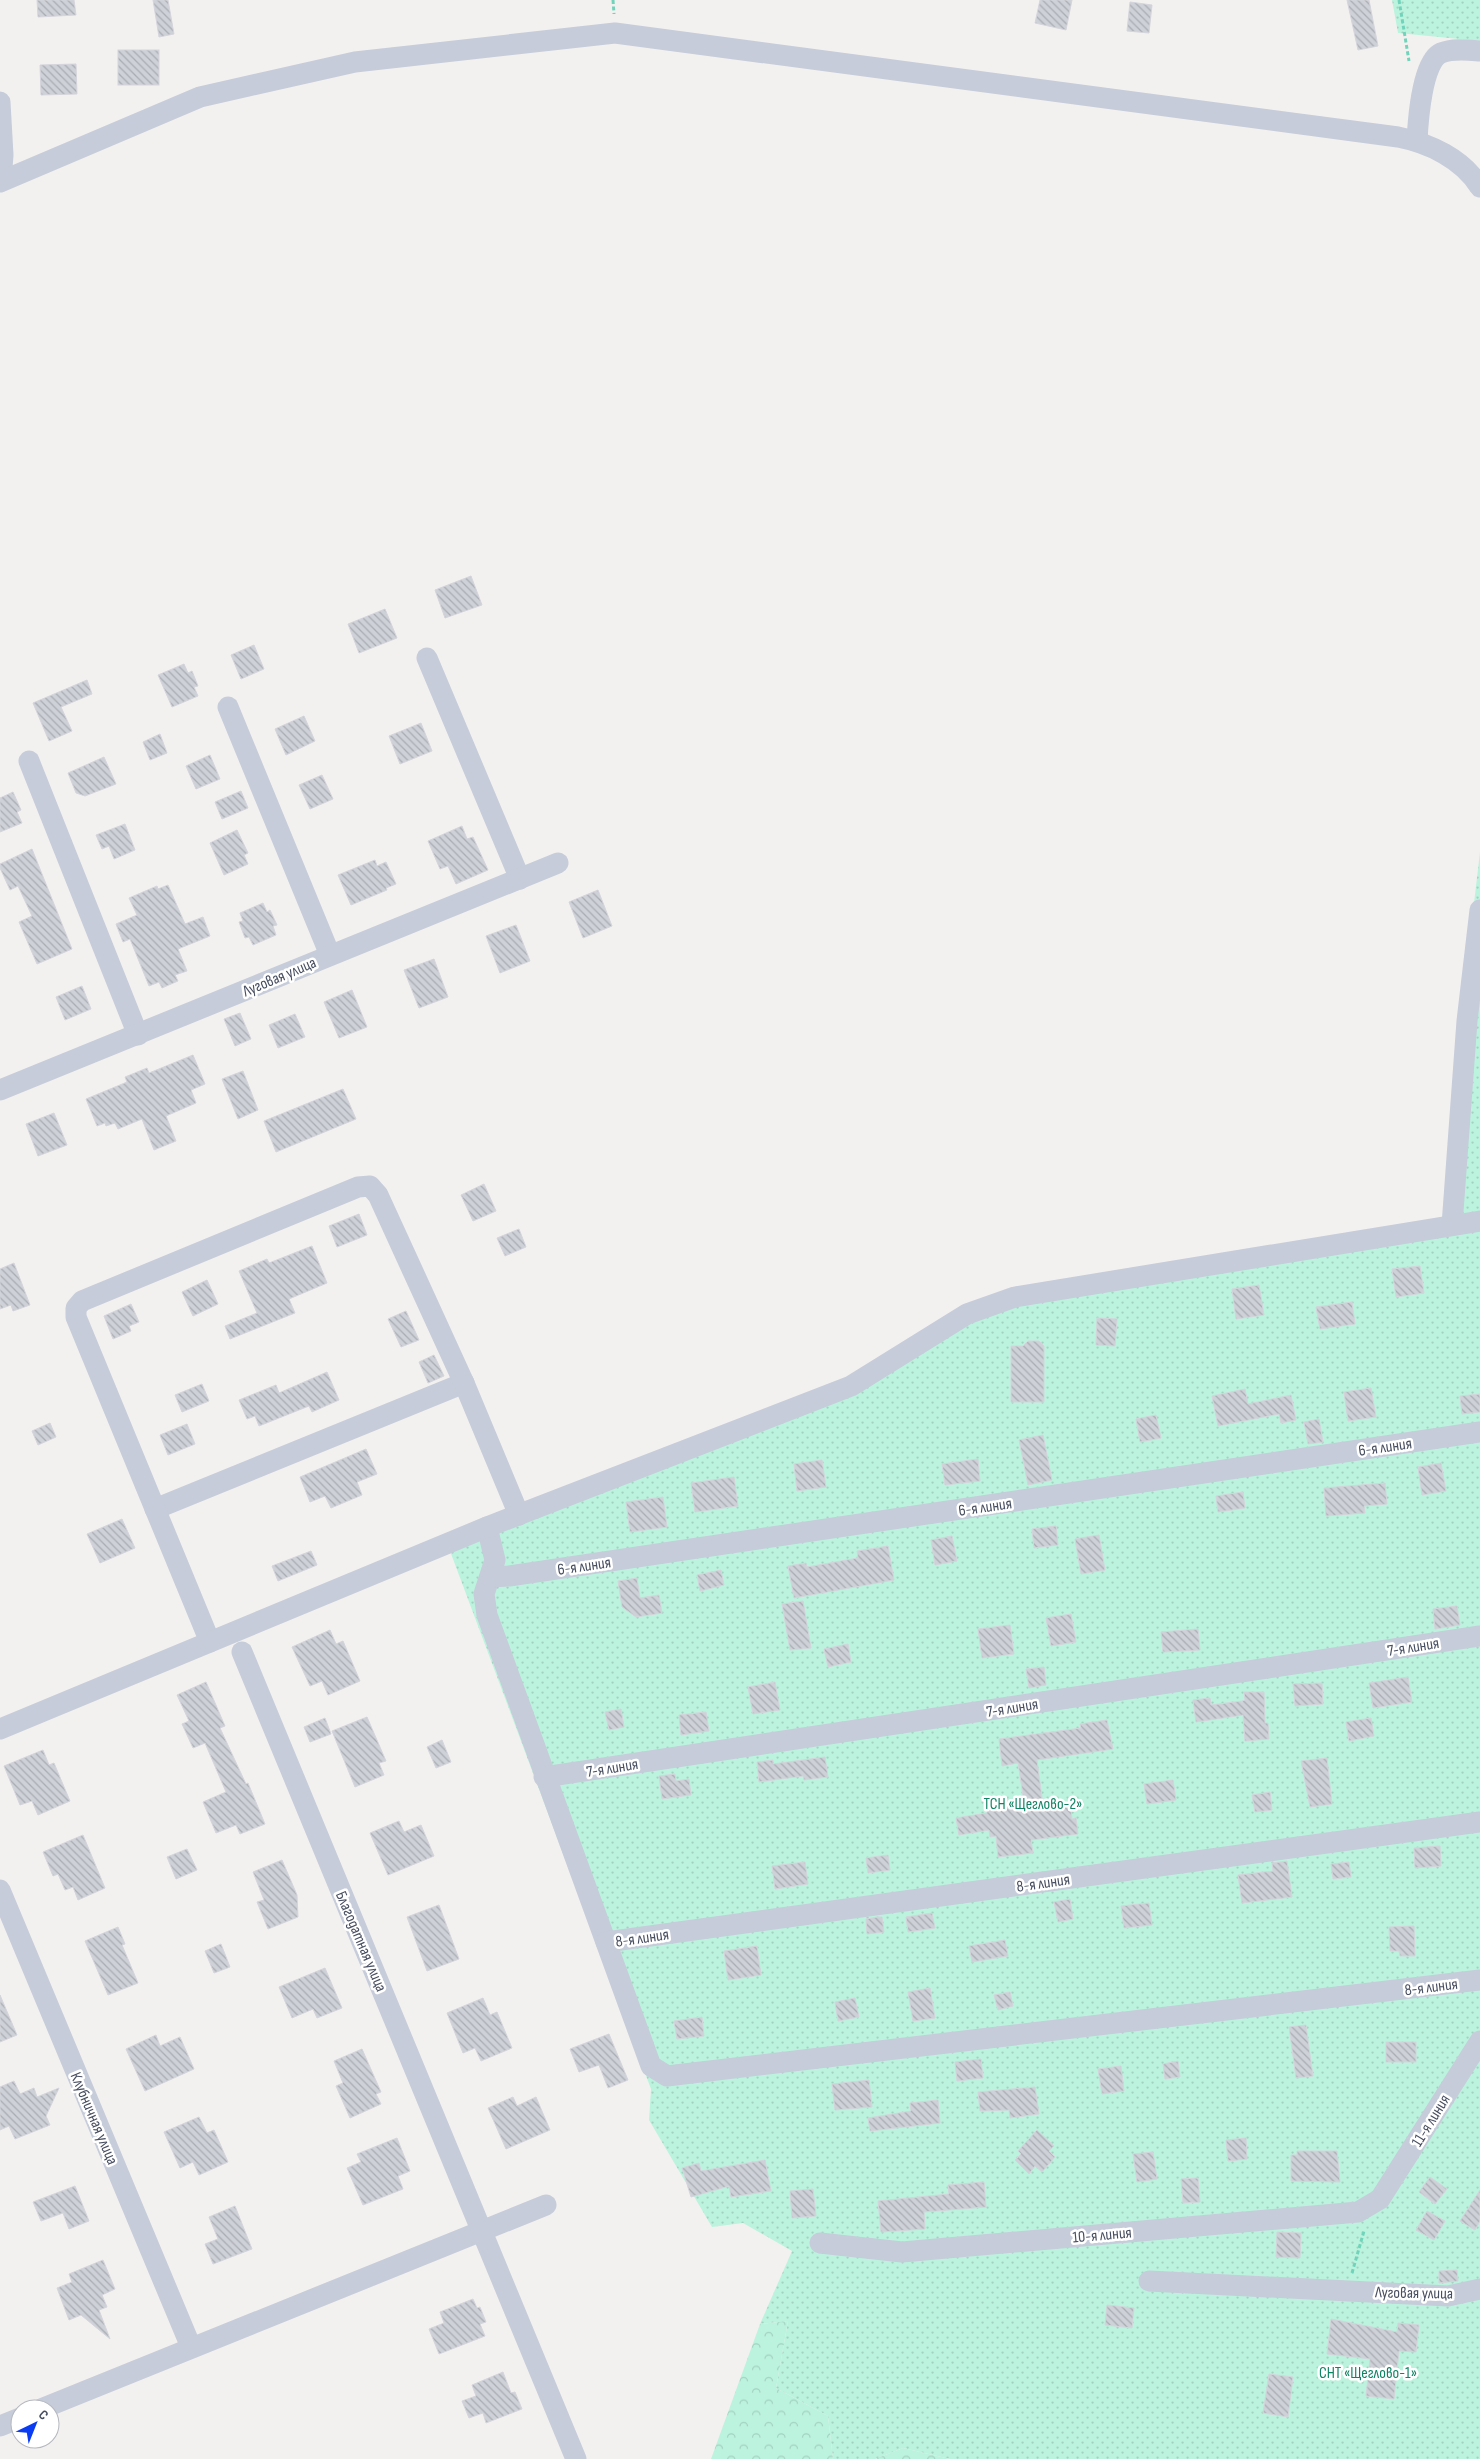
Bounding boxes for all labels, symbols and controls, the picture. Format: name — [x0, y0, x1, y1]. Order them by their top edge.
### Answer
street label: Луговая улица — [239, 953, 319, 1002]
street label: 6-я линия — [1357, 1434, 1413, 1461]
street label: 6-я линия — [957, 1494, 1013, 1521]
street label: 6-я линия — [556, 1553, 612, 1580]
street label: 7-я линия — [1386, 1634, 1440, 1661]
street label: 7-я линия — [985, 1695, 1039, 1722]
street label: 7-я линия — [585, 1755, 639, 1782]
park label: ТСН «Щеглово-2» — [984, 1795, 1082, 1814]
street label: 8-я линия — [1015, 1870, 1071, 1897]
street label: Благодатная улица — [331, 1888, 390, 1995]
street label: 8-я линия — [614, 1925, 670, 1952]
street label: 8-я линия — [1403, 1975, 1459, 2000]
street label: Клубничная улица — [66, 2070, 122, 2168]
street label: 11-я линия — [1408, 2091, 1455, 2150]
street label: 10-я линия — [1072, 2223, 1133, 2248]
street label: Луговая улица — [1374, 2283, 1453, 2304]
park label: СНТ «Щеглово-1» — [1319, 2364, 1417, 2383]
north arrow — [10, 2399, 60, 2449]
text: С — [35, 2406, 52, 2424]

